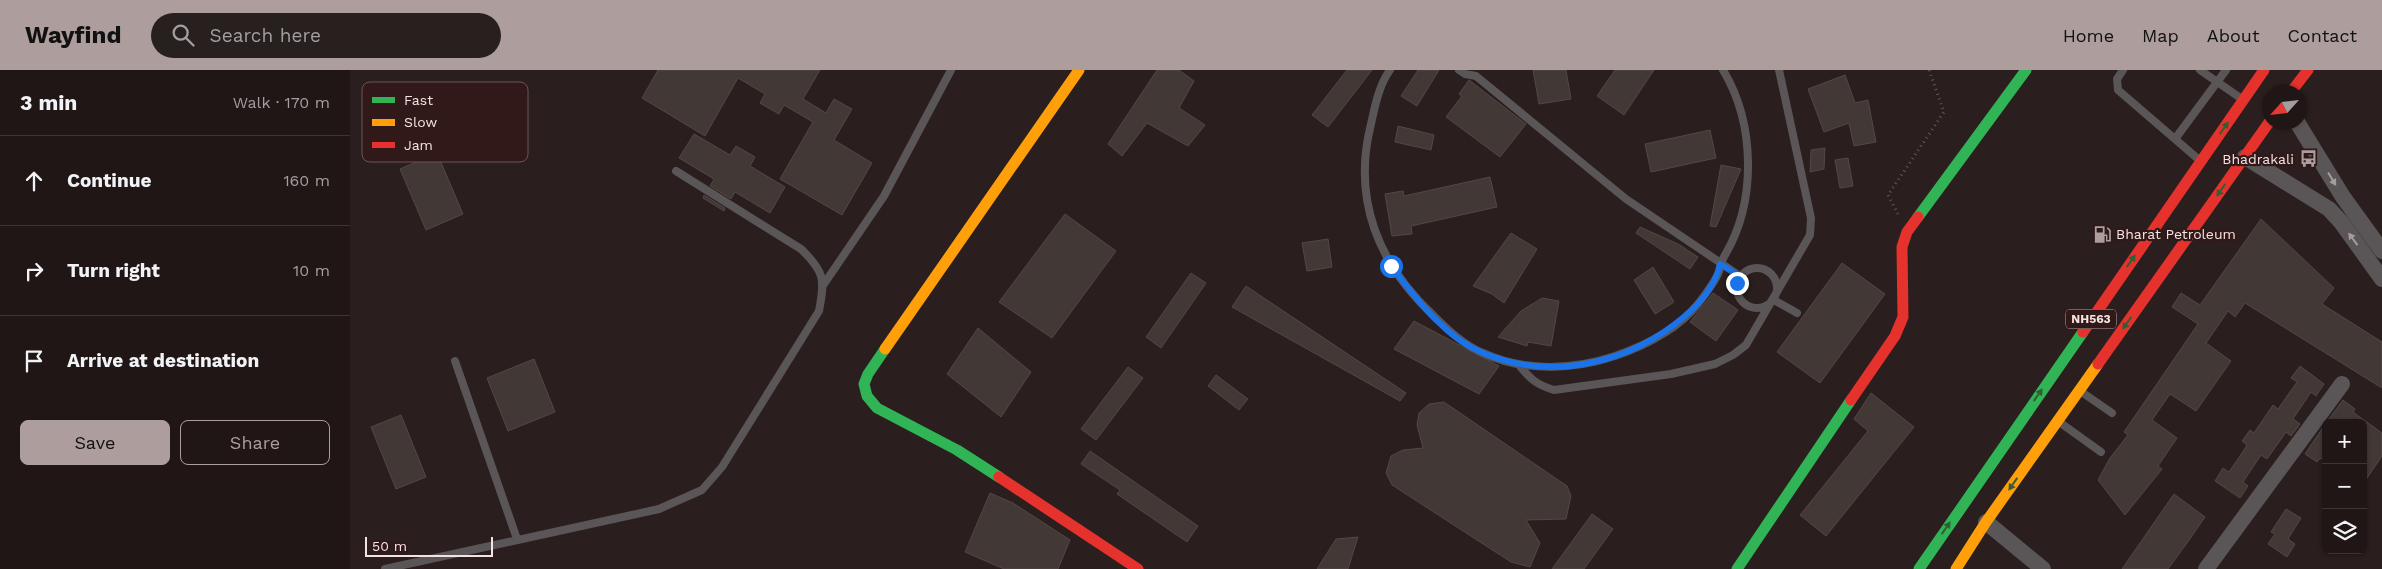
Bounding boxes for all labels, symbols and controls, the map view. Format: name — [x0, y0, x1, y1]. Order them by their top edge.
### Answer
search box — [151, 13, 501, 58]
text: Wayfind — [25, 21, 121, 49]
icon: search — [169, 21, 197, 49]
text: Search here — [209, 24, 321, 47]
text: Home — [2063, 25, 2114, 46]
text: Map — [2142, 25, 2179, 46]
text: About — [2207, 25, 2259, 46]
text: Contact — [2287, 25, 2357, 46]
legend — [362, 82, 528, 162]
north arrow — [2262, 85, 2307, 130]
text: 3 min — [20, 90, 77, 115]
text: Fast — [404, 92, 433, 108]
text: Walk · 170 m — [233, 93, 330, 112]
text: Slow — [404, 114, 437, 130]
one-way arrow — [2219, 121, 2229, 135]
text: Jam — [404, 137, 433, 153]
bus stop icon: Bhadrakali — [2298, 149, 2318, 169]
place label: Bhadrakali — [2222, 151, 2294, 167]
icon: ahead — [20, 167, 48, 195]
text: Continue — [67, 169, 151, 192]
text: 160 m — [283, 171, 330, 190]
one-way arrow — [2327, 172, 2336, 186]
one-way arrow — [2216, 183, 2226, 197]
fuel station icon: Bharat Petroleum — [2092, 224, 2112, 244]
place label: Bharat Petroleum — [2116, 226, 2236, 242]
one-way arrow — [2348, 232, 2358, 246]
one-way arrow — [2126, 254, 2136, 268]
route start — [1380, 255, 1403, 278]
icon: right — [20, 257, 48, 285]
text: Turn right — [67, 259, 160, 282]
text: 10 m — [293, 261, 330, 280]
route end — [1726, 272, 1749, 295]
road number: NH563 — [2066, 310, 2116, 328]
one-way arrow — [2122, 316, 2132, 329]
icon: arrive — [20, 347, 48, 375]
text: Arrive at destination — [67, 349, 259, 372]
one-way arrow — [2033, 388, 2043, 402]
map controls — [2322, 419, 2367, 554]
button: + — [2322, 419, 2367, 464]
button: Save — [20, 420, 170, 465]
button: Share — [180, 420, 330, 465]
button: − — [2322, 464, 2367, 509]
one-way arrow — [2008, 477, 2018, 491]
button: layers — [2322, 509, 2367, 554]
one-way arrow — [1941, 521, 1951, 535]
scale bar — [365, 534, 492, 557]
text: 50 m — [372, 538, 407, 554]

